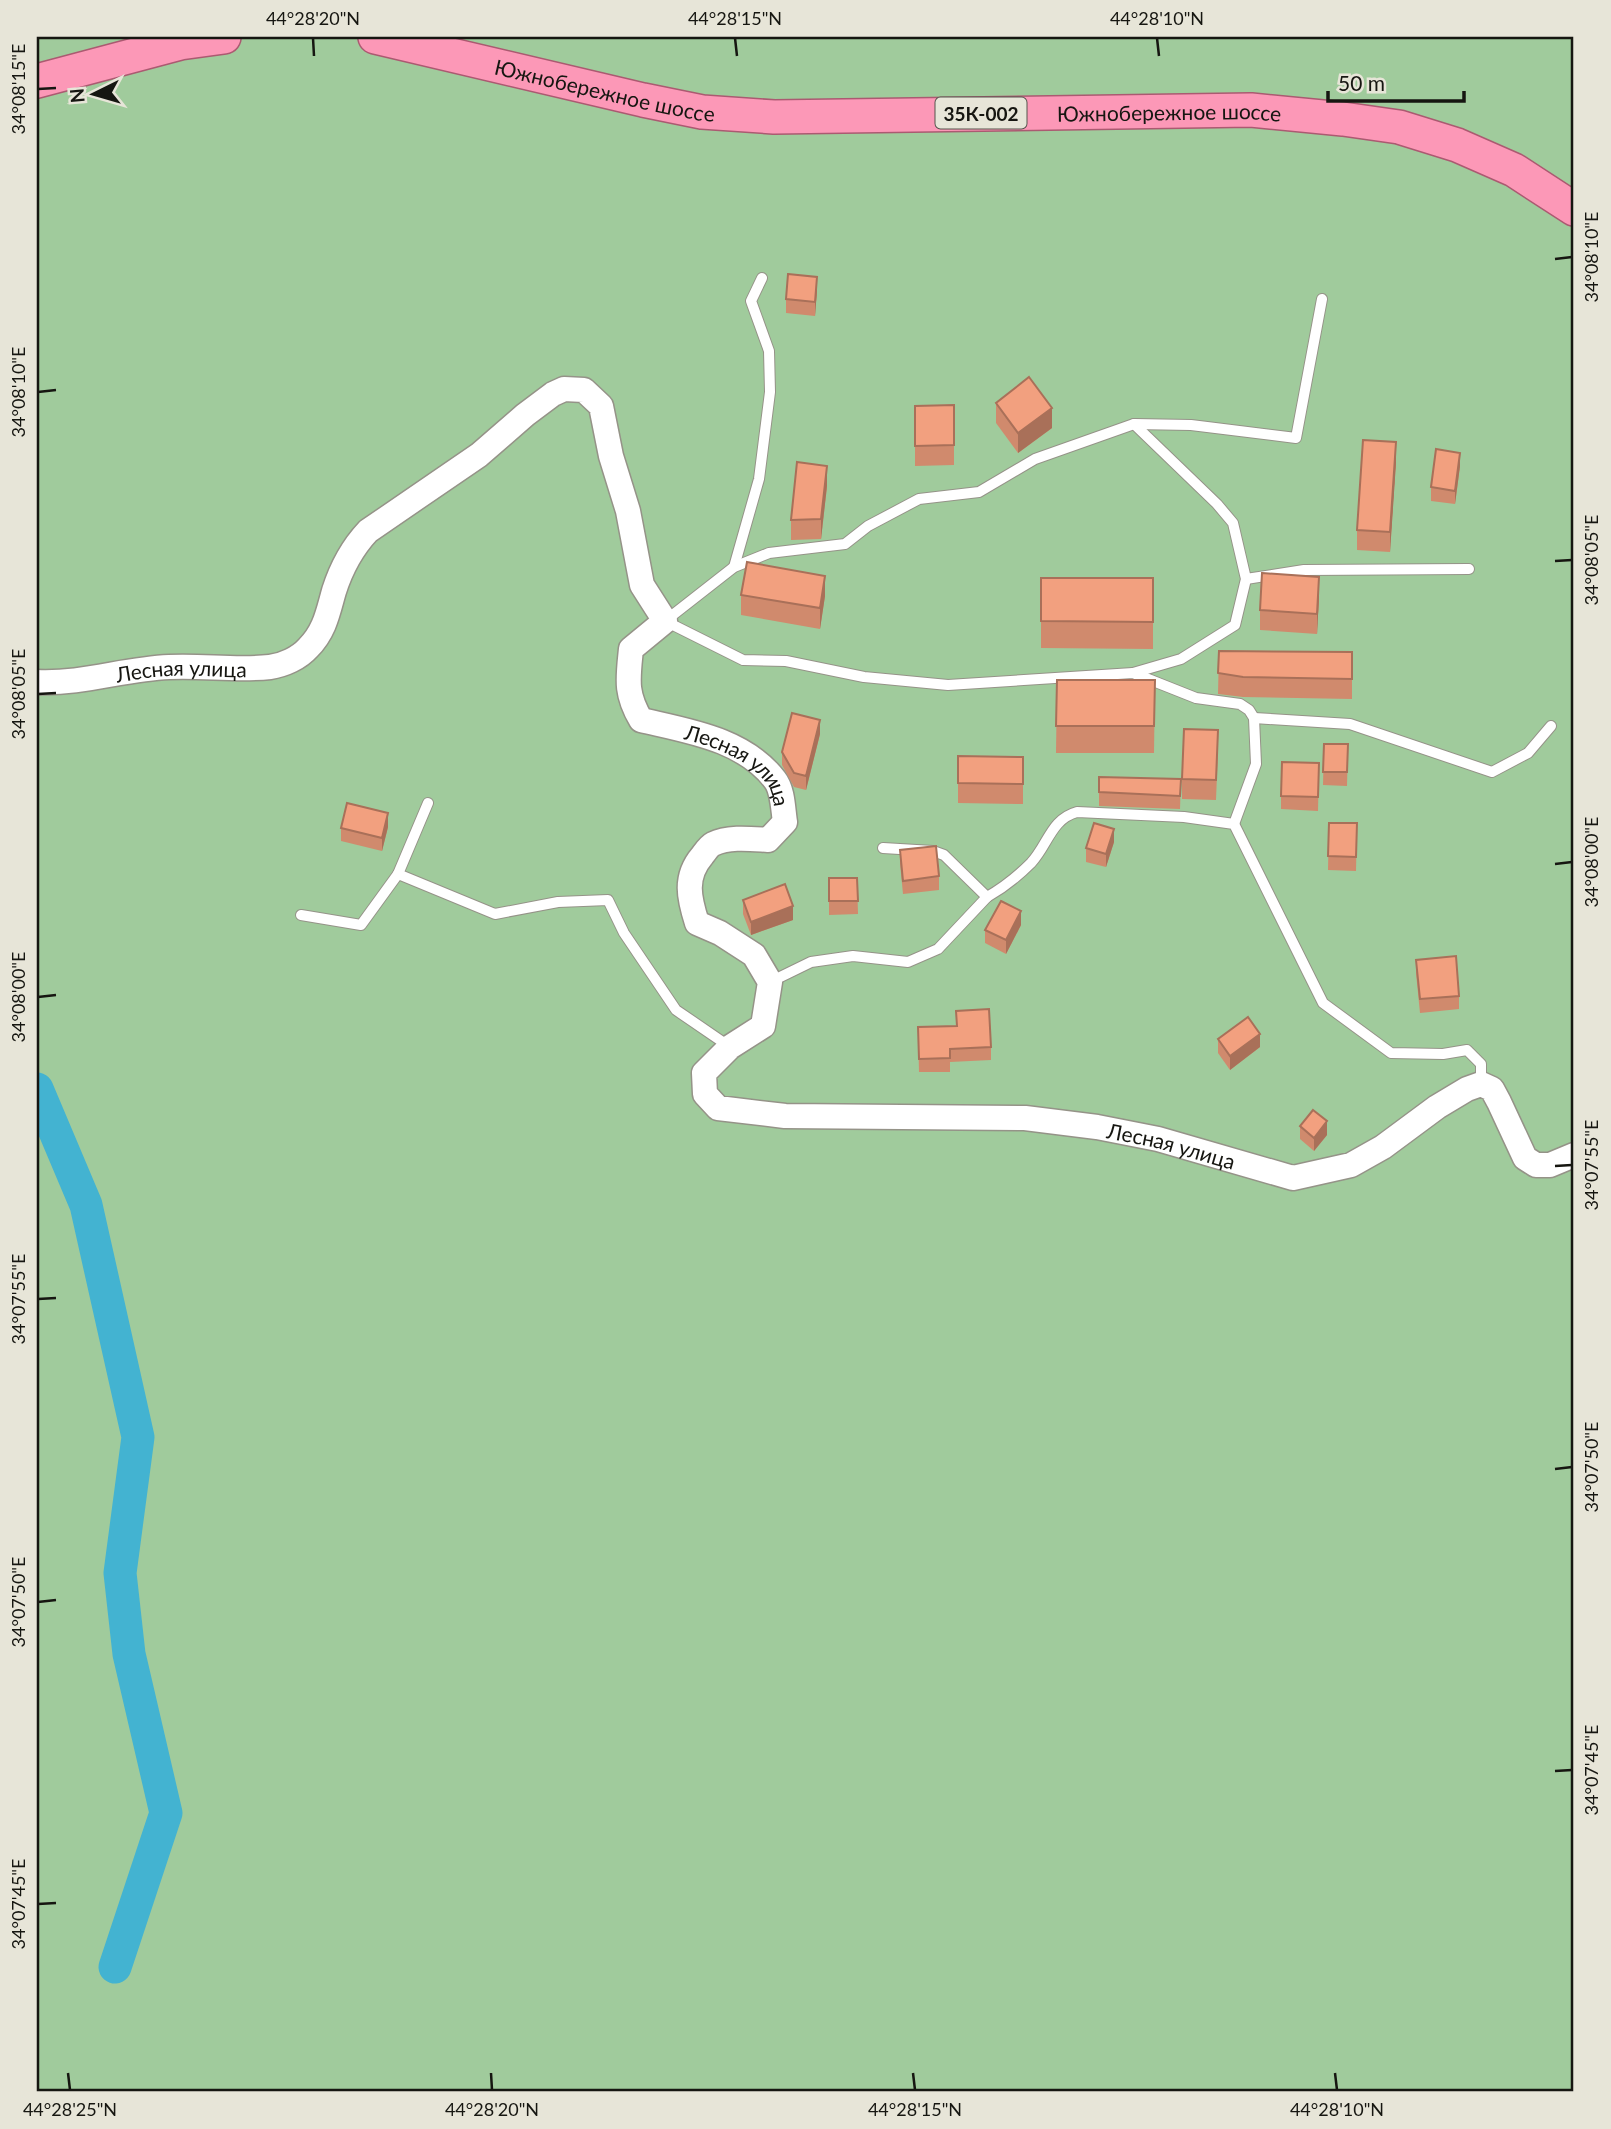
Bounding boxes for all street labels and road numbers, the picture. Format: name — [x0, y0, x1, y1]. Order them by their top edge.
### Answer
street label: Южнобережное шоссе — [492, 53, 716, 125]
road number: 35К-002 — [936, 97, 1026, 128]
street label: Южнобережное шоссе — [1057, 98, 1283, 125]
street label: Лесная улица — [113, 654, 247, 686]
street label: Лесная улица — [681, 718, 795, 808]
street label: Лесная улица — [1104, 1117, 1238, 1173]

